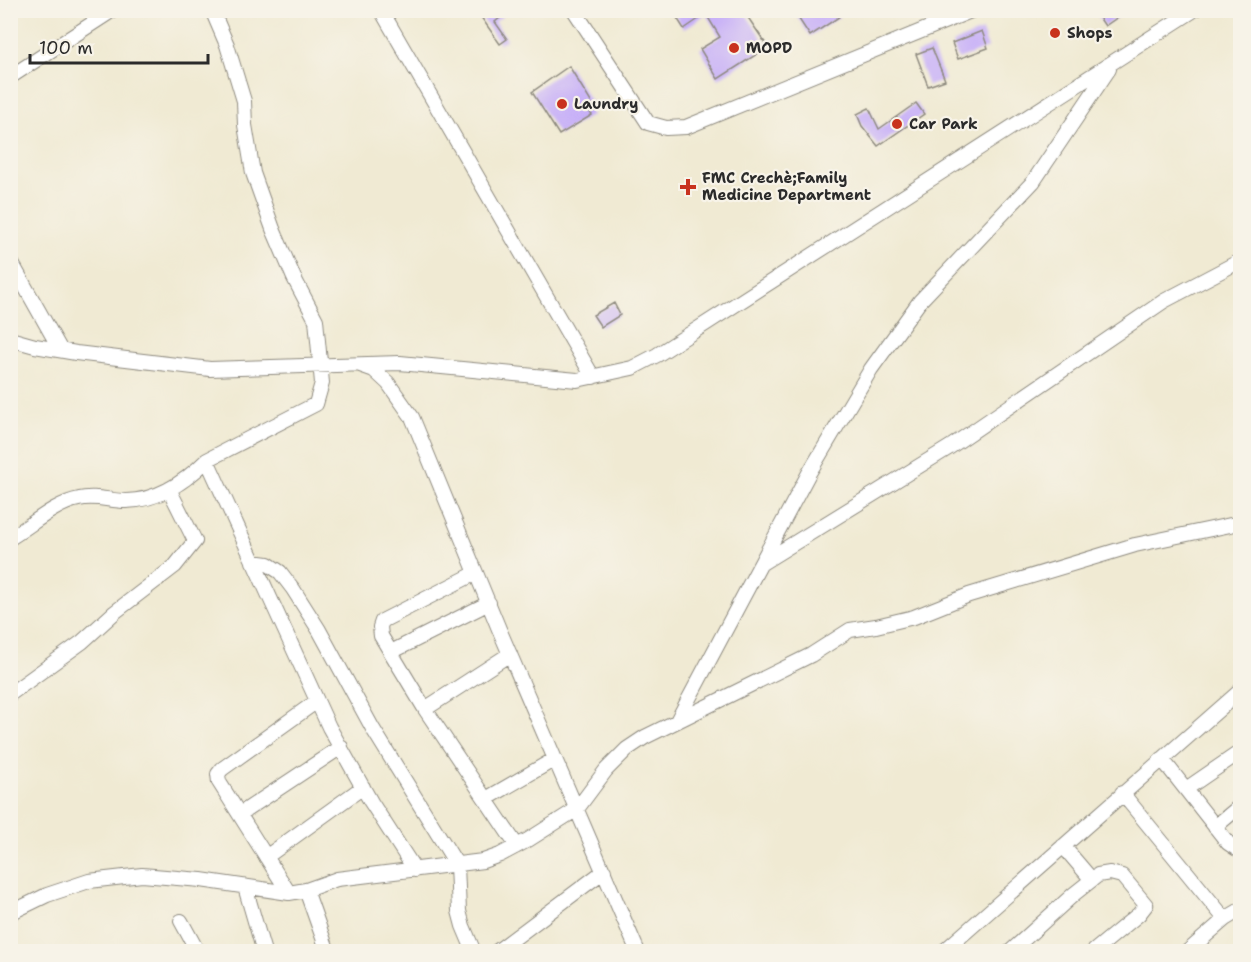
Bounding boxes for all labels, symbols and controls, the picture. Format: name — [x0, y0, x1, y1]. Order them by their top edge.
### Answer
place label: Shops — [1067, 23, 1113, 43]
marker: Shops — [1048, 26, 1062, 40]
scale bar — [30, 27, 208, 65]
text: 100 m — [39, 36, 93, 60]
place label: MOPD — [746, 38, 792, 58]
marker: MOPD — [727, 41, 741, 55]
place label: Laundry — [574, 94, 638, 114]
marker: Laundry — [555, 97, 569, 111]
place label: Car Park — [909, 114, 978, 134]
marker: Car Park — [890, 117, 904, 131]
place label: FMC Crechè;Family Medicine Department — [702, 168, 871, 205]
marker: FMC Crechè;Family Medicine Department — [679, 178, 697, 196]

